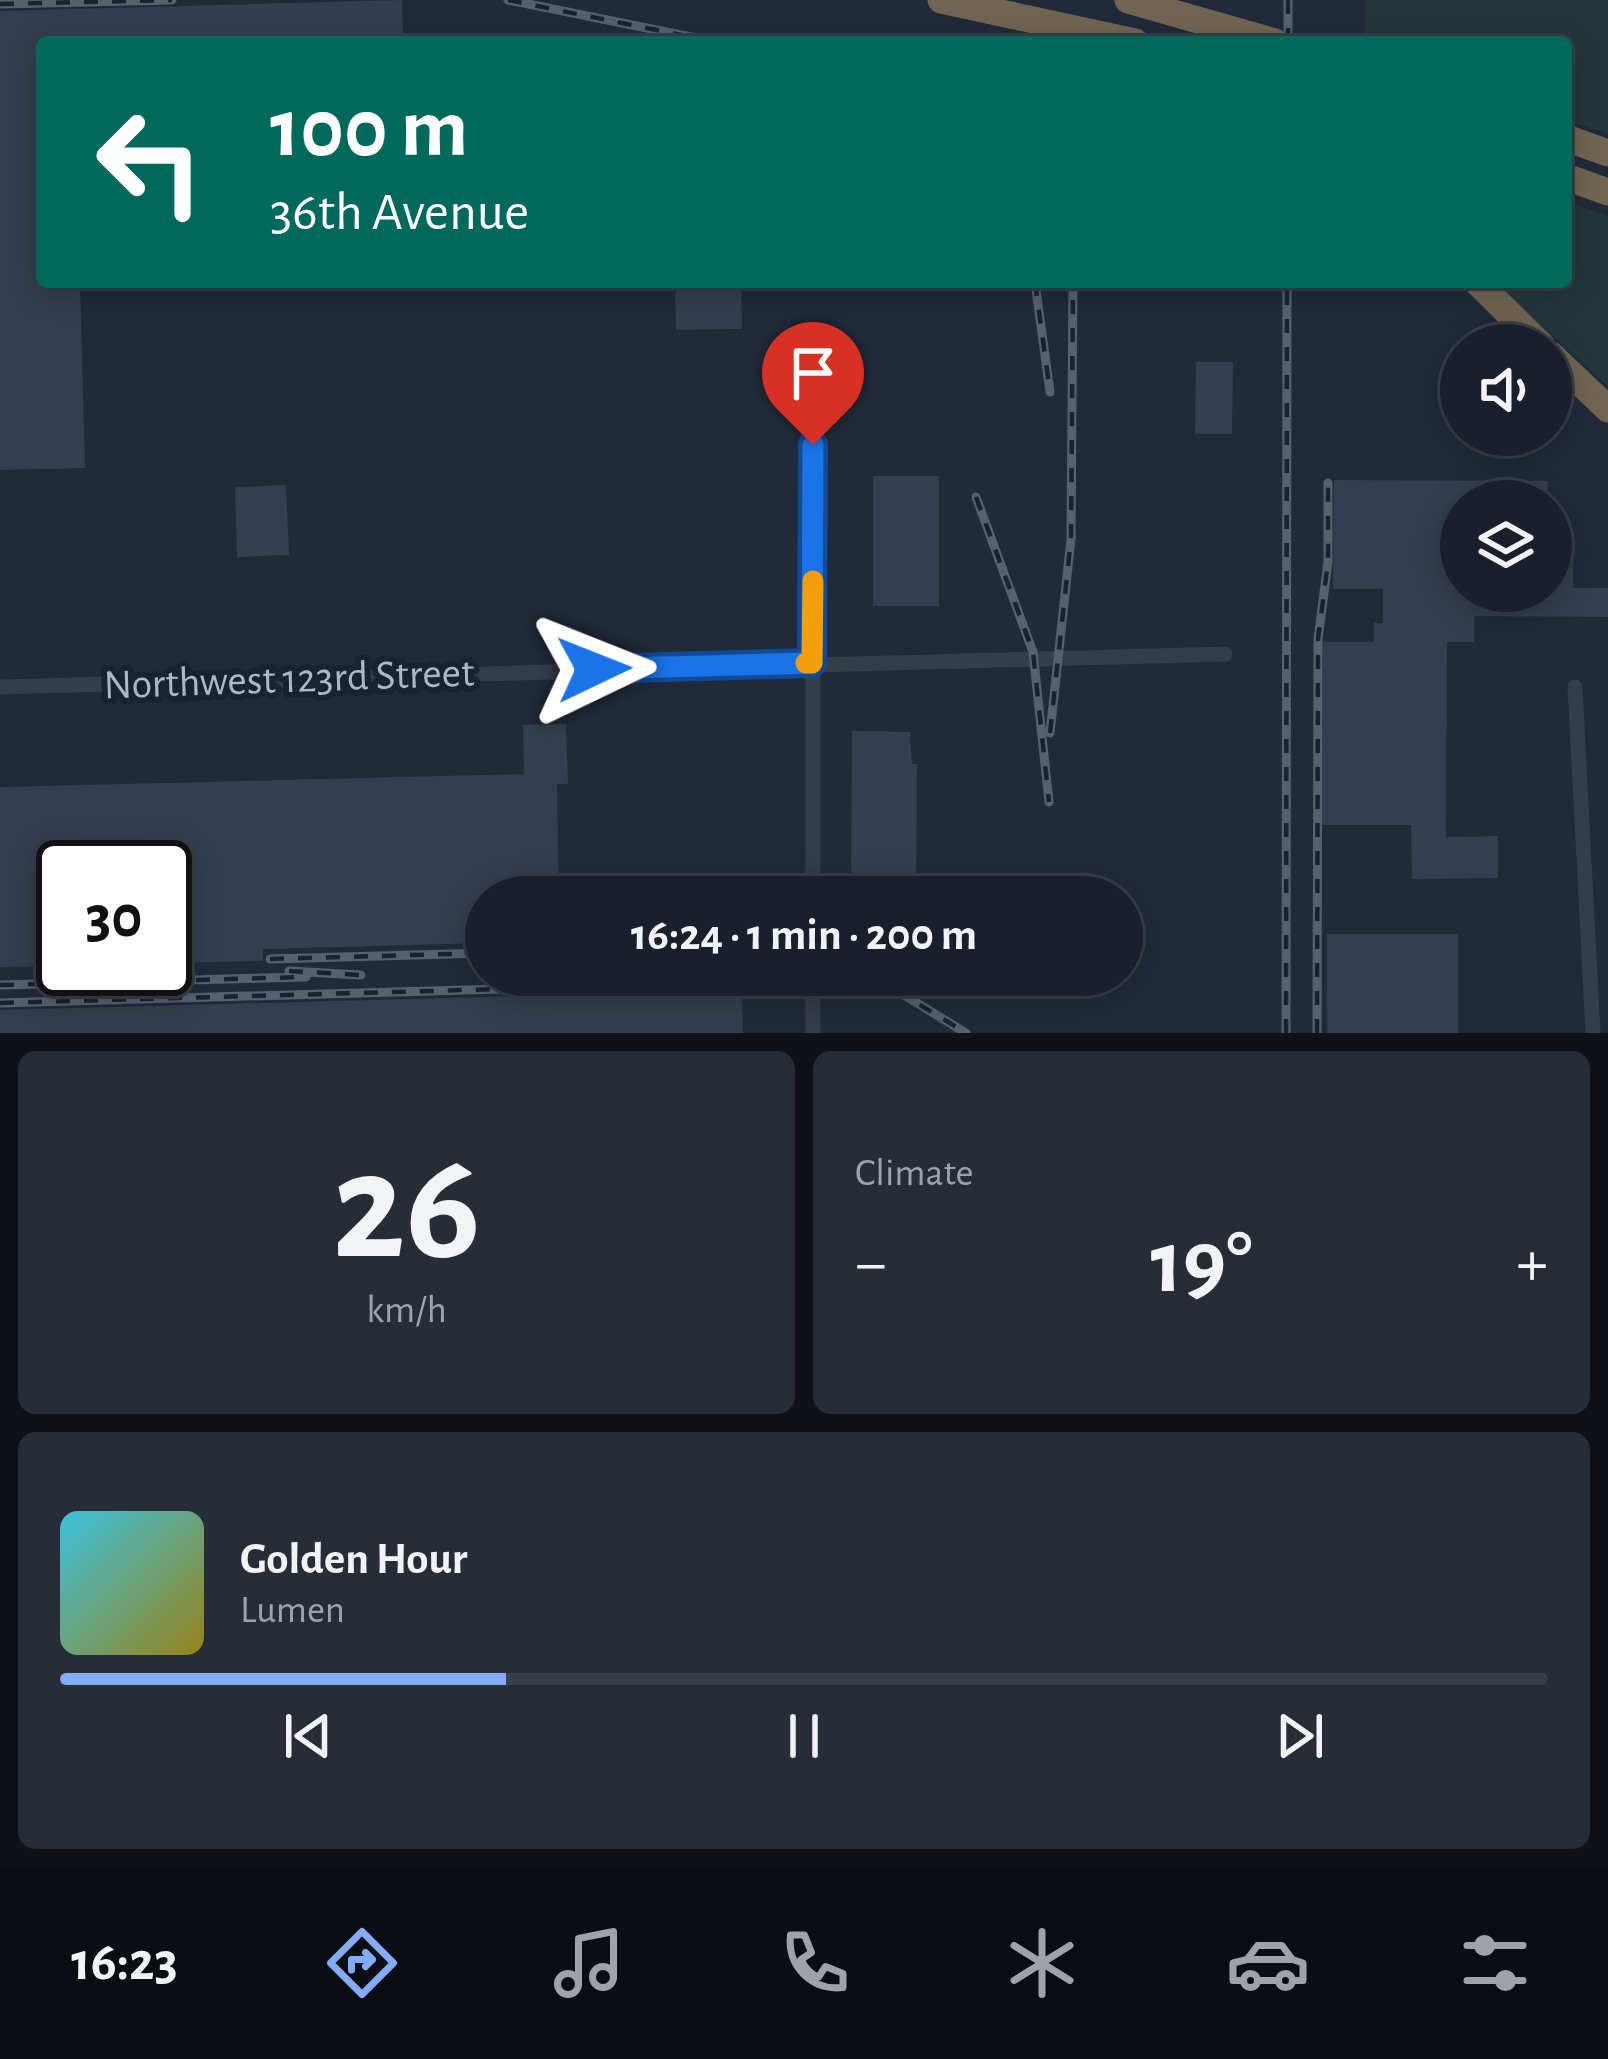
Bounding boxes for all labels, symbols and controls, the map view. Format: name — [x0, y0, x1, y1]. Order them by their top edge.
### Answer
icon: left — [72, 84, 228, 240]
text: 100 m — [270, 88, 468, 172]
text: 36th Avenue — [270, 186, 529, 240]
pin — [762, 322, 864, 445]
map controls — [1440, 324, 1572, 612]
button: sound — [1440, 324, 1572, 456]
icon: arrive — [780, 340, 846, 406]
button: layers — [1440, 480, 1572, 612]
position arrow — [531, 606, 657, 732]
street label: Northwest 123rd Street — [103, 652, 475, 706]
speed limit sign: 30 — [36, 840, 192, 996]
text: 16:24 · 1 min · 200 m — [631, 913, 977, 958]
text: 26 — [332, 1131, 481, 1287]
text: Climate — [855, 1154, 973, 1193]
text: 19° — [1150, 1219, 1253, 1309]
text: − — [855, 1231, 887, 1297]
text: + — [1516, 1231, 1548, 1297]
text: km/h — [366, 1291, 447, 1330]
text: Golden Hour — [240, 1537, 467, 1582]
text: Lumen — [240, 1591, 345, 1630]
icon: previous — [275, 1703, 341, 1769]
icon: pause — [771, 1703, 837, 1769]
icon: next — [1267, 1703, 1333, 1769]
icon: directions — [320, 1921, 404, 2005]
icon: music — [547, 1921, 631, 2005]
icon: phone — [773, 1921, 857, 2005]
icon: climate — [1000, 1921, 1084, 2005]
icon: car — [1226, 1921, 1310, 2005]
icon: filters — [1453, 1921, 1537, 2005]
text: 16:23 — [71, 1936, 178, 1990]

